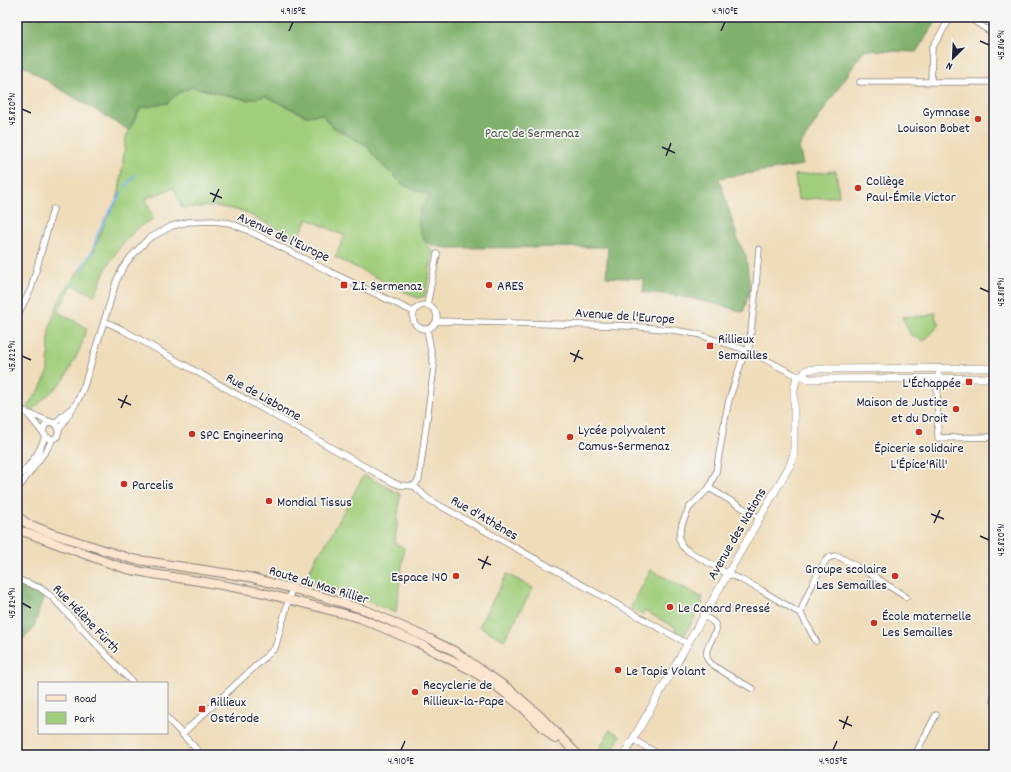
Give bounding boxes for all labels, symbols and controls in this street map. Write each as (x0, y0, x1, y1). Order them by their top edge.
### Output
text: 4.915°E (281, 5, 306, 19)
text: 4.910°E (712, 5, 738, 19)
text: 45.816°N (995, 30, 1009, 60)
north arrow (933, 38, 973, 78)
text: N (943, 57, 955, 74)
text: 45.820°N (6, 93, 20, 125)
place label: Gymnase Louison Bobet (897, 103, 970, 139)
marker: Gymnase Louison Bobet (973, 114, 983, 124)
park label: Parc de Sermenaz (485, 124, 580, 144)
place label: Collège Paul-Émile Victor (866, 172, 957, 208)
marker: Collège Paul-Émile Victor (853, 183, 863, 193)
street label: Avenue de l'Europe (234, 208, 333, 268)
place label: Z.I. Sermenaz (352, 277, 423, 297)
place label: ARES (497, 277, 524, 297)
text: 45.818°N (995, 278, 1009, 306)
marker: Z.I. Sermenaz (339, 280, 349, 290)
marker: ARES (484, 280, 494, 290)
street label: Avenue de l'Europe (574, 304, 675, 330)
place label: Rillieux Semailles (718, 330, 768, 366)
text: 45.822°N (6, 340, 20, 372)
marker: Rillieux Semailles (705, 341, 715, 351)
street label: Rue de Lisbonne (222, 369, 304, 427)
place label: L'Échappée (902, 374, 961, 394)
marker: L'Échappée (964, 377, 974, 387)
place label: Maison de Justice et du Droit (856, 393, 948, 429)
marker: Maison de Justice et du Droit (951, 404, 961, 414)
place label: Lycée polyvalent Camus-Sermenaz (578, 421, 670, 457)
place label: SPC Engineering (200, 426, 283, 446)
marker: Épicerie solidaire L'Épice'Rill' (914, 427, 924, 437)
marker: SPC Engineering (187, 429, 197, 439)
marker: Lycée polyvalent Camus-Sermenaz (565, 432, 575, 442)
place label: Épicerie solidaire L'Épice'Rill' (874, 439, 964, 475)
place label: Parcelis (132, 476, 174, 496)
marker: Parcelis (119, 479, 129, 489)
street label: Avenue des Nations (703, 484, 772, 584)
street label: Rue d'Athènes (446, 491, 522, 546)
place label: Mondial Tissus (277, 493, 352, 513)
marker: Mondial Tissus (264, 496, 274, 506)
text: 45.820°N (995, 524, 1009, 556)
place label: Groupe scolaire Les Semailles (805, 560, 887, 596)
street label: Route du Mas Rillier (266, 561, 371, 611)
place label: Espace 140 (391, 568, 448, 588)
marker: Espace 140 (451, 571, 461, 581)
marker: Groupe scolaire Les Semailles (890, 571, 900, 581)
street label: Rue Hélène Fürth (47, 580, 124, 659)
text: 45.824°N (6, 587, 20, 619)
place label: Le Canard Pressé (678, 599, 770, 619)
marker: Le Canard Pressé (665, 602, 675, 612)
place label: École maternelle Les Semailles (882, 607, 971, 643)
marker: École maternelle Les Semailles (869, 618, 879, 628)
place label: Le Tapis Volant (626, 662, 706, 682)
marker: Le Tapis Volant (613, 665, 623, 675)
place label: Recyclerie de Rillieux-la-Pape (423, 676, 504, 712)
legend (38, 682, 168, 734)
marker: Recyclerie de Rillieux-la-Pape (410, 687, 420, 697)
text: Road (74, 691, 96, 708)
place label: Rillieux Ostérode (210, 693, 259, 729)
marker: Rillieux Ostérode (197, 704, 207, 714)
text: Park (74, 711, 95, 728)
text: 4.910°E (388, 755, 414, 769)
text: 4.905°E (819, 755, 848, 769)

